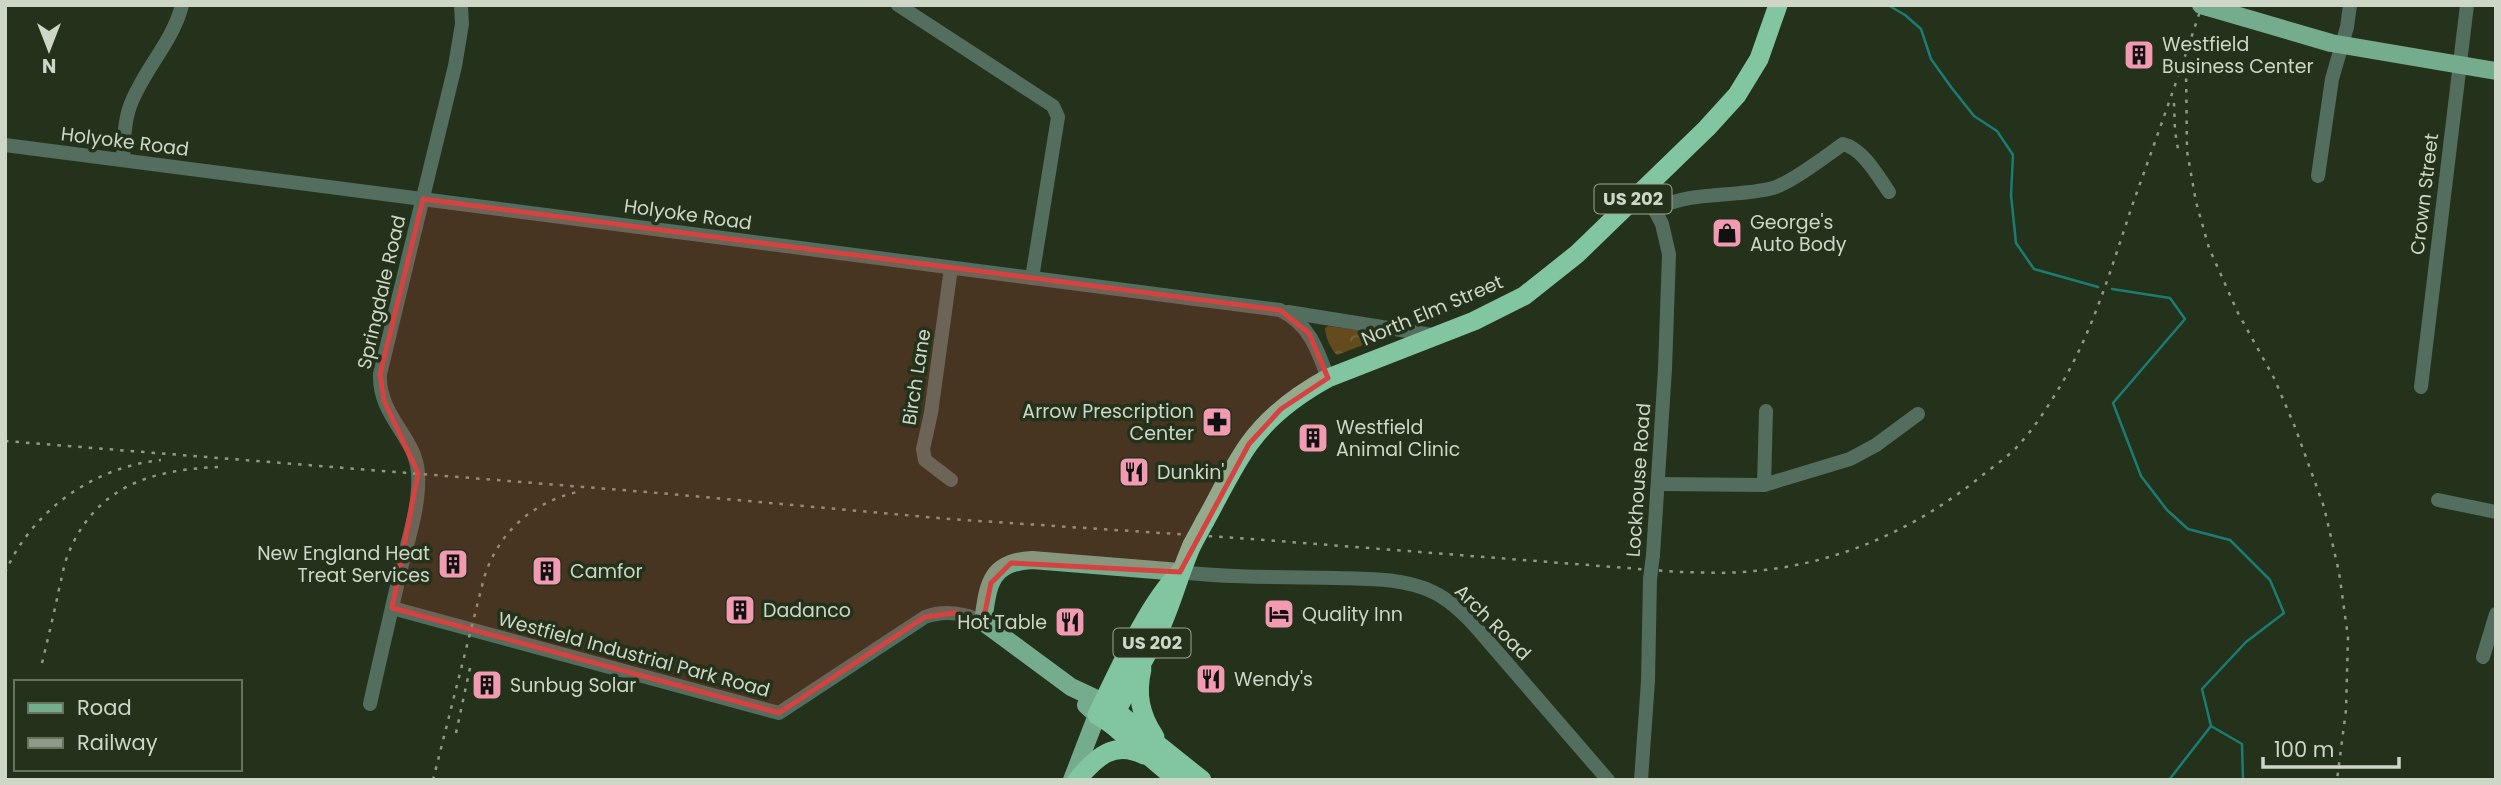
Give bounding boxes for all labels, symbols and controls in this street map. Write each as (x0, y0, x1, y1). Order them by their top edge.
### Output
north arrow (14, 14, 84, 84)
place label: Westfield Business Center (2162, 31, 2314, 80)
building icon: Westfield Business Center (2122, 38, 2156, 72)
text: N (42, 52, 56, 79)
street label: Holyoke Road (59, 120, 191, 163)
street label: Crown Street (2404, 132, 2445, 256)
road number: US 202 (1594, 184, 1672, 214)
street label: Holyoke Road (622, 192, 754, 237)
place label: George's Auto Body (1750, 209, 1847, 258)
street label: Springdale Road (351, 212, 412, 372)
shop icon: George's Auto Body (1710, 216, 1744, 250)
street label: North Elm Street (1357, 268, 1507, 352)
street label: Birch Lane (896, 327, 937, 427)
place label: Arrow Prescription Center (1022, 398, 1194, 447)
street label: Lockhouse Road (1620, 402, 1657, 558)
pharmacy icon: Arrow Prescription Center (1200, 405, 1234, 439)
place label: Westfield Animal Clinic (1336, 414, 1460, 463)
building icon: Westfield Animal Clinic (1296, 421, 1330, 455)
restaurant icon: Dunkin' (1117, 455, 1151, 489)
place label: Dunkin' (1157, 459, 1224, 486)
place label: New England Heat Treat Services (257, 540, 430, 589)
building icon: New England Heat Treat Services (436, 547, 470, 581)
building icon: Camfor (530, 554, 564, 588)
place label: Camfor (570, 558, 643, 585)
street label: Arch Road (1448, 578, 1537, 667)
building icon: Dadanco (723, 593, 757, 627)
place label: Dadanco (763, 597, 851, 624)
hotel icon: Quality Inn (1262, 597, 1296, 631)
place label: Quality Inn (1302, 601, 1403, 628)
street label: Westfield Industrial Park Road (495, 605, 773, 704)
restaurant icon: Hot Table (1053, 605, 1087, 639)
place label: Hot Table (957, 609, 1047, 636)
road number: US 202 (1114, 628, 1190, 658)
restaurant icon: Wendy's (1194, 662, 1228, 696)
place label: Wendy's (1234, 666, 1313, 693)
building icon: Sunbug Solar (470, 668, 504, 702)
place label: Sunbug Solar (510, 672, 636, 699)
legend (14, 680, 242, 771)
text: Road (77, 693, 132, 722)
scale bar (2263, 726, 2400, 770)
text: Railway (77, 728, 158, 757)
text: 100 m (2274, 735, 2334, 764)

